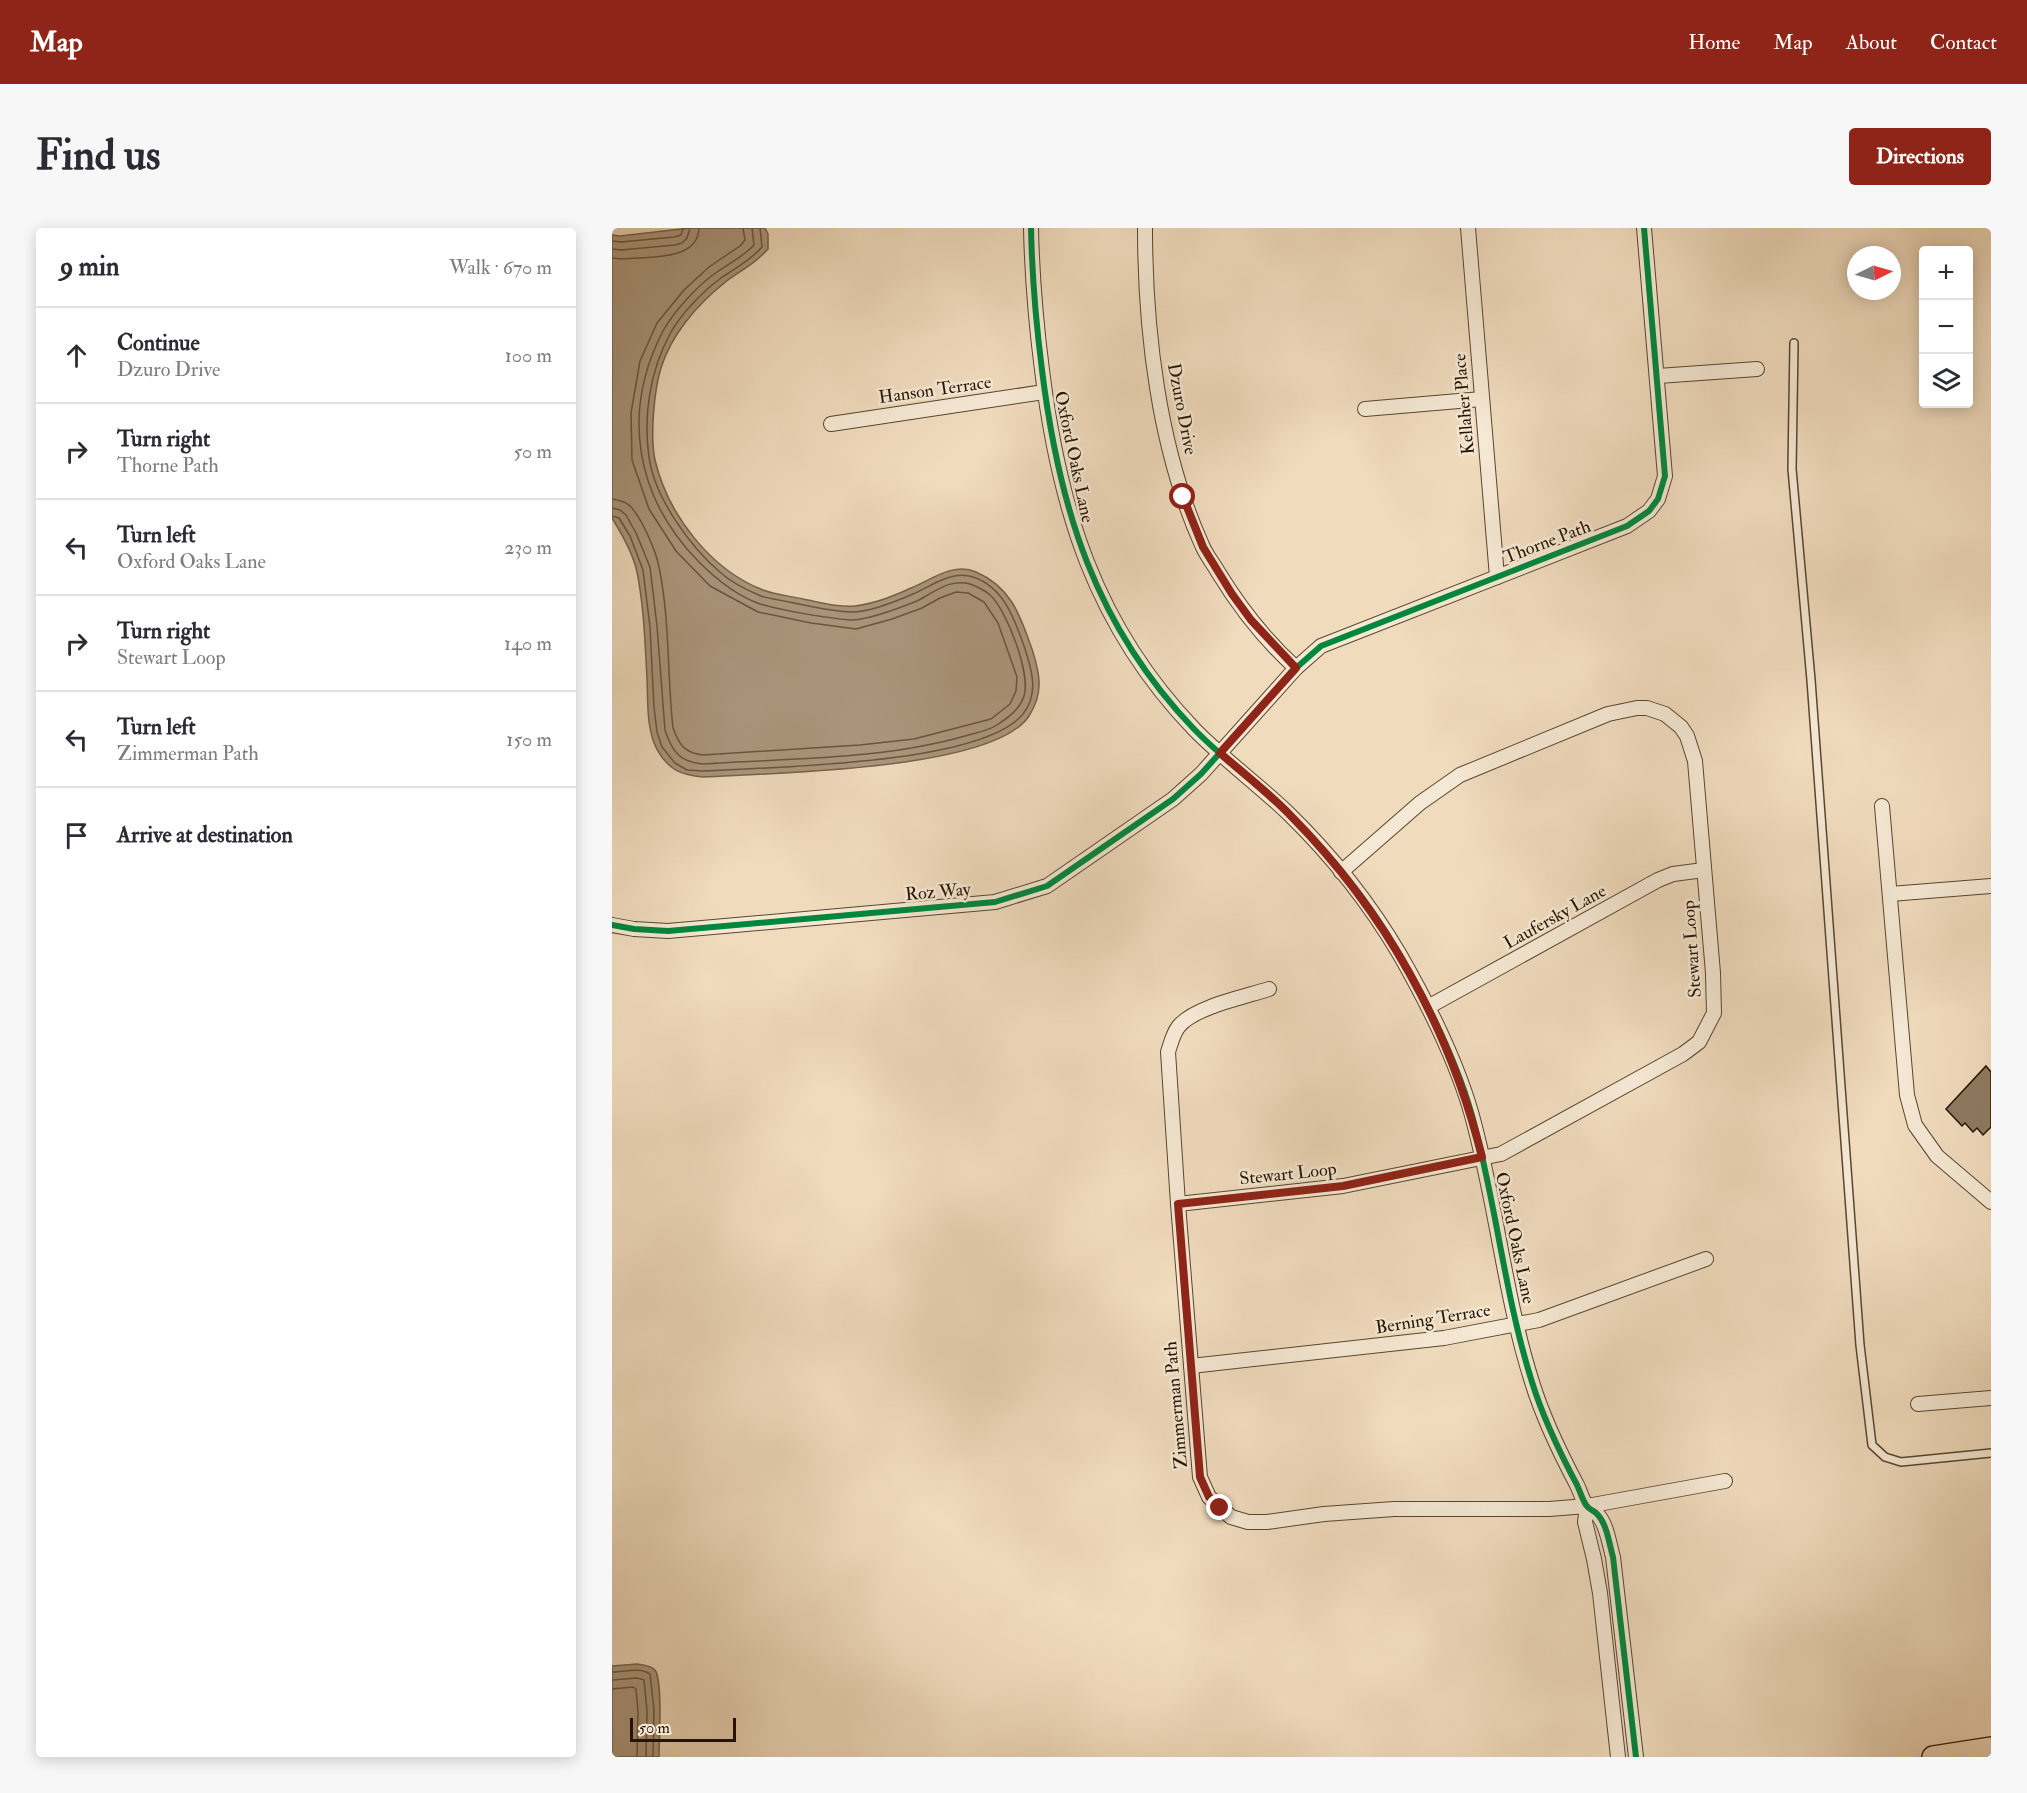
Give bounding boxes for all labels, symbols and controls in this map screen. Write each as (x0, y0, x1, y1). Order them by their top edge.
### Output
text: Map (30, 25, 83, 60)
text: Home (1688, 29, 1740, 56)
text: Map (1773, 29, 1813, 56)
text: About (1846, 29, 1897, 56)
text: Contact (1930, 29, 1997, 56)
button: Directions (1849, 128, 1991, 185)
text: Find us (36, 130, 160, 182)
north arrow (1847, 246, 1901, 300)
map controls (1919, 246, 1973, 408)
button: + (1919, 246, 1973, 300)
text: 9 min (60, 251, 119, 283)
text: Walk · 670 m (449, 255, 552, 280)
button: − (1919, 300, 1973, 354)
text: Continue (117, 329, 200, 357)
icon: ahead (60, 339, 93, 372)
text: 100 m (505, 343, 552, 368)
street label: Kellaher Place (1448, 352, 1480, 455)
button: layers (1919, 354, 1973, 408)
text: Dzuro Drive (117, 357, 220, 382)
street label: Dzuro Drive (1162, 361, 1202, 457)
street label: Hanson Terrace (877, 371, 993, 409)
street label: Oxford Oaks Lane (1049, 389, 1099, 525)
text: Turn right (117, 425, 210, 453)
icon: right (60, 435, 93, 468)
text: 50 m (513, 439, 552, 464)
text: Thorne Path (117, 453, 219, 478)
route start (1169, 483, 1195, 509)
street label: Thorne Path (1500, 515, 1594, 569)
text: Turn left (117, 521, 196, 549)
icon: left (60, 531, 93, 564)
text: 230 m (504, 535, 552, 560)
text: Oxford Oaks Lane (117, 549, 266, 574)
text: Turn right (117, 617, 210, 645)
icon: right (60, 627, 93, 660)
text: 140 m (504, 631, 552, 656)
text: Stewart Loop (117, 645, 226, 670)
text: Turn left (117, 713, 196, 741)
icon: left (60, 723, 93, 756)
text: 150 m (506, 727, 552, 752)
text: Zimmerman Path (117, 741, 259, 766)
icon: arrive (60, 819, 93, 852)
text: Arrive at destination (117, 821, 293, 849)
street label: Roz Way (904, 878, 973, 906)
street label: Laufersky Lane (1500, 879, 1611, 955)
street label: Stewart Loop (1677, 899, 1707, 999)
street label: Stewart Loop (1238, 1157, 1338, 1191)
street label: Oxford Oaks Lane (1490, 1170, 1540, 1306)
street label: Berning Terrace (1374, 1298, 1493, 1339)
street label: Zimmerman Path (1159, 1340, 1193, 1470)
route end (1206, 1494, 1232, 1520)
scale bar (630, 1715, 736, 1742)
text: 50 m (639, 1718, 670, 1738)

